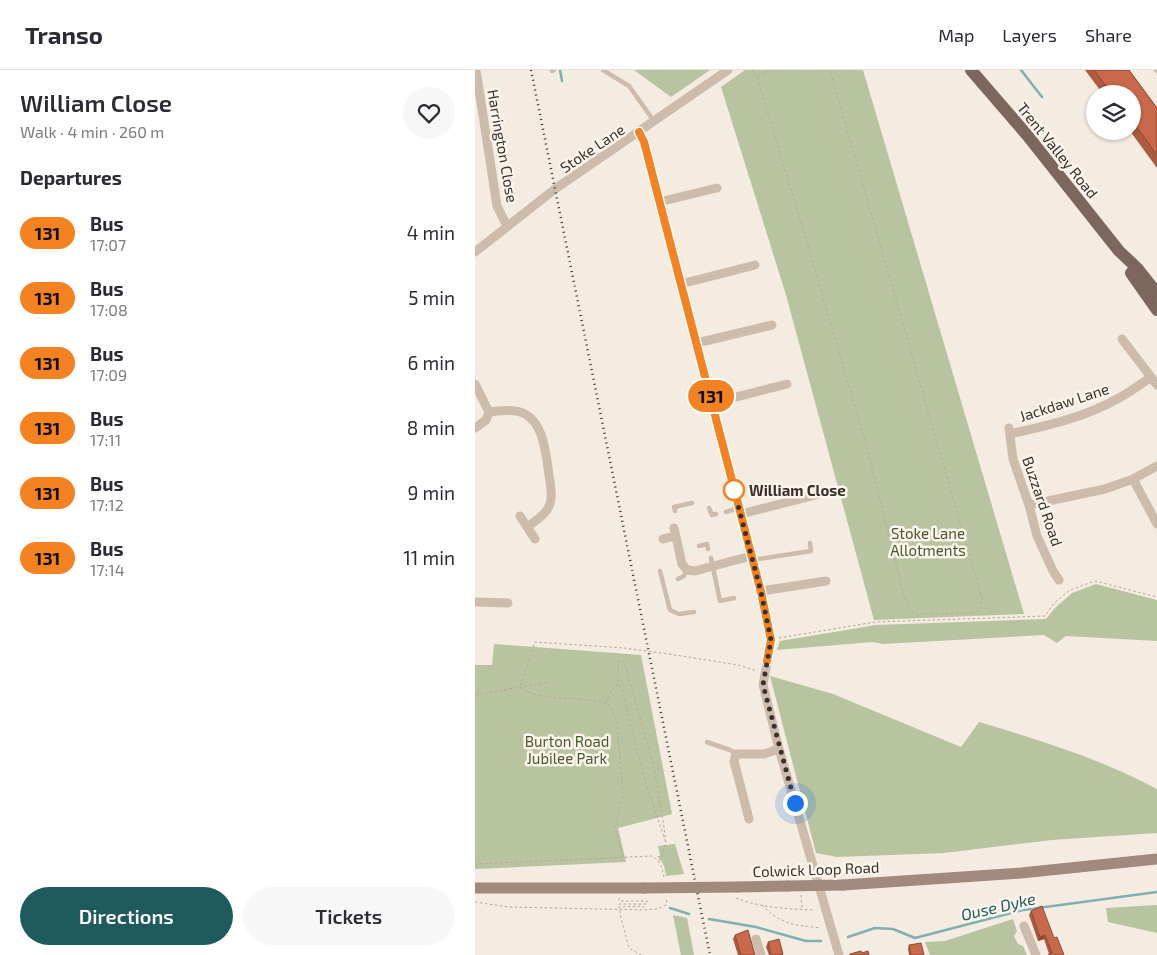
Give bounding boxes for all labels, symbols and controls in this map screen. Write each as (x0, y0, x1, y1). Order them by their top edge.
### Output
text: Transo (25, 20, 103, 49)
text: Map (938, 24, 974, 46)
text: Layers (1002, 24, 1057, 46)
text: Share (1085, 24, 1132, 46)
map controls (1086, 85, 1141, 140)
button: layers (1086, 85, 1141, 140)
button: heart (403, 87, 455, 139)
text: William Close (20, 88, 172, 117)
street label: Harrington Close (484, 88, 522, 204)
street label: Trent Valley Road (1014, 98, 1102, 202)
street label: Stoke Lane (556, 120, 628, 176)
text: Walk · 4 min · 260 m (20, 122, 164, 141)
text: Departures (20, 166, 122, 189)
text: Bus (90, 212, 124, 235)
text: 4 min (407, 221, 455, 244)
text: 131 (35, 222, 60, 244)
text: 17:07 (90, 235, 126, 254)
text: Bus (90, 277, 124, 300)
text: 5 min (408, 286, 455, 309)
text: 131 (35, 287, 60, 309)
text: 17:08 (90, 300, 128, 319)
text: Bus (90, 342, 124, 365)
text: 6 min (407, 351, 455, 374)
text: 131 (35, 352, 60, 374)
text: 17:09 (90, 365, 127, 384)
street label: Jackdaw Lane (1017, 379, 1111, 425)
line badge: 131 (682, 380, 740, 412)
text: 131 (698, 385, 724, 407)
text: Bus (90, 407, 124, 430)
text: 8 min (407, 416, 455, 439)
text: 131 (35, 417, 60, 439)
text: 17:11 (90, 430, 121, 449)
street label: Buzzard Road (1019, 454, 1067, 548)
text: Bus (90, 472, 124, 495)
marker: William Close (723, 479, 745, 501)
text: 9 min (407, 481, 455, 504)
place label: William Close (749, 481, 846, 499)
text: 131 (35, 482, 60, 504)
text: 17:12 (90, 495, 124, 514)
park label: Stoke Lane Allotments (890, 524, 966, 559)
text: Bus (90, 537, 124, 560)
text: 11 min (403, 546, 455, 569)
text: 131 (35, 547, 60, 569)
text: 17:14 (90, 560, 125, 579)
park label: Burton Road Jubilee Park (525, 732, 609, 767)
your location (783, 791, 808, 816)
street label: Colwick Loop Road (752, 858, 880, 880)
button: Directions (20, 887, 233, 945)
button: Tickets (243, 887, 455, 945)
water label: Ouse Dyke (959, 888, 1038, 925)

